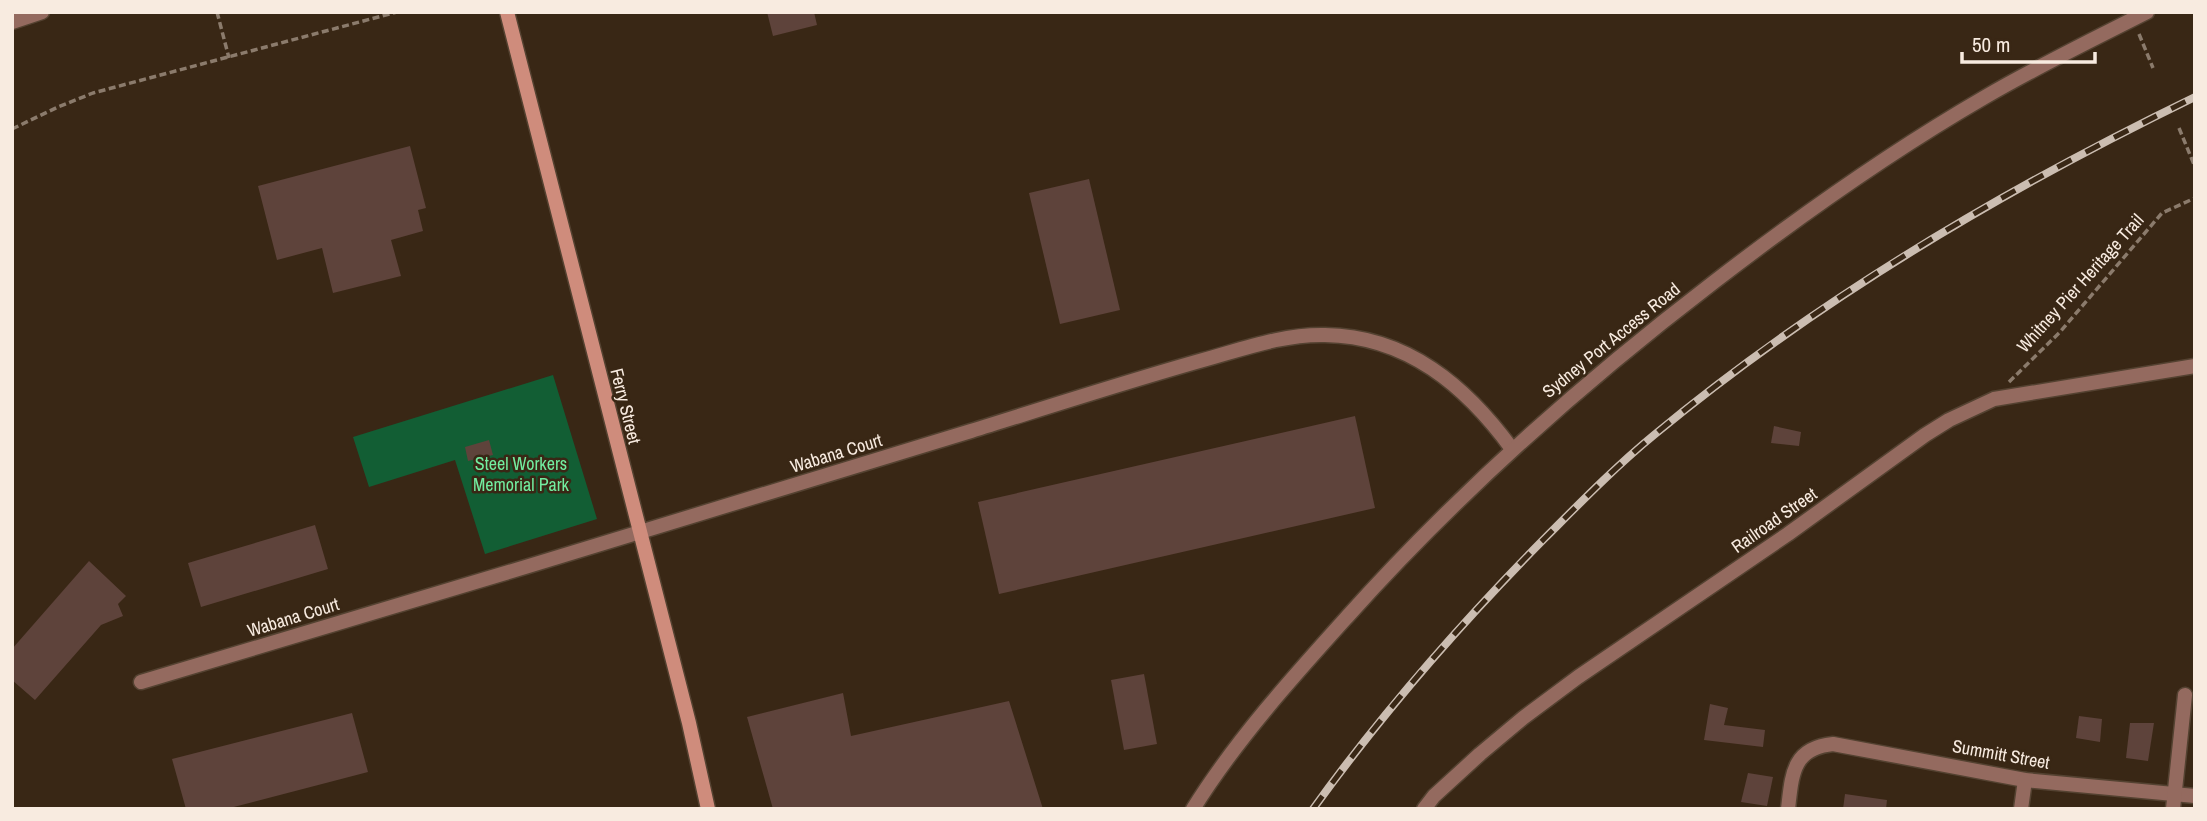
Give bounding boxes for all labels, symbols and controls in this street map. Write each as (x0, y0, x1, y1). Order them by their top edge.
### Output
scale bar (1962, 21, 2095, 65)
text: 50 m (1972, 30, 2010, 59)
street label: Whitney Pier Heritage Trail (2011, 208, 2149, 358)
street label: Sydney Port Access Road (1537, 277, 1685, 403)
street label: Ferry Street (605, 366, 647, 446)
street label: Wabana Court (787, 427, 885, 479)
park label: Steel Workers Memorial Park (473, 451, 570, 497)
street label: Railroad Street (1726, 481, 1822, 559)
street label: Wabana Court (244, 591, 342, 643)
street label: Summitt Street (1950, 733, 2052, 775)

